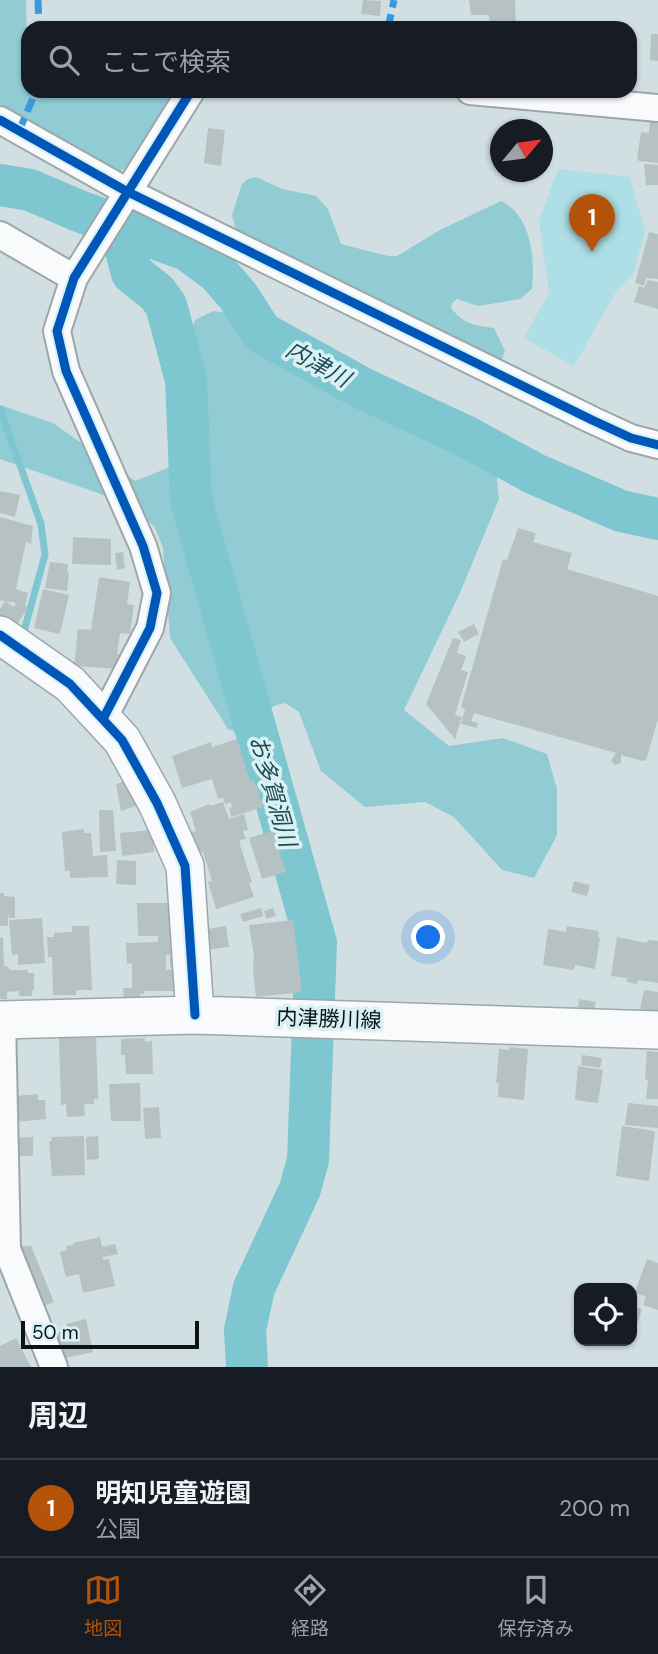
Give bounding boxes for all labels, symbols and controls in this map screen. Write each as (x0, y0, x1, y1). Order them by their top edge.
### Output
search box (21, 21, 637, 98)
icon: search (45, 41, 83, 79)
text: ここで検索 (101, 45, 231, 79)
north arrow (490, 119, 553, 182)
pin: 1 (569, 194, 615, 252)
water label: 内津川 (281, 334, 358, 395)
water label: お多賀洞川 (243, 732, 304, 853)
your location (411, 920, 445, 954)
street label: 内津勝川線 (276, 1003, 382, 1035)
map controls (574, 1283, 637, 1346)
button: locate (574, 1283, 637, 1346)
scale bar (21, 1318, 200, 1350)
text: 50 m (32, 1320, 79, 1345)
text: 周辺 (28, 1396, 88, 1435)
text: 明知児童遊園 (95, 1476, 251, 1510)
text: 1 (47, 1493, 55, 1523)
text: 200 m (559, 1493, 630, 1523)
text: 公園 (95, 1514, 141, 1544)
tab: 地図 (84, 1571, 122, 1641)
tab: 経路 (291, 1571, 329, 1641)
tab: 保存済み (498, 1571, 574, 1641)

